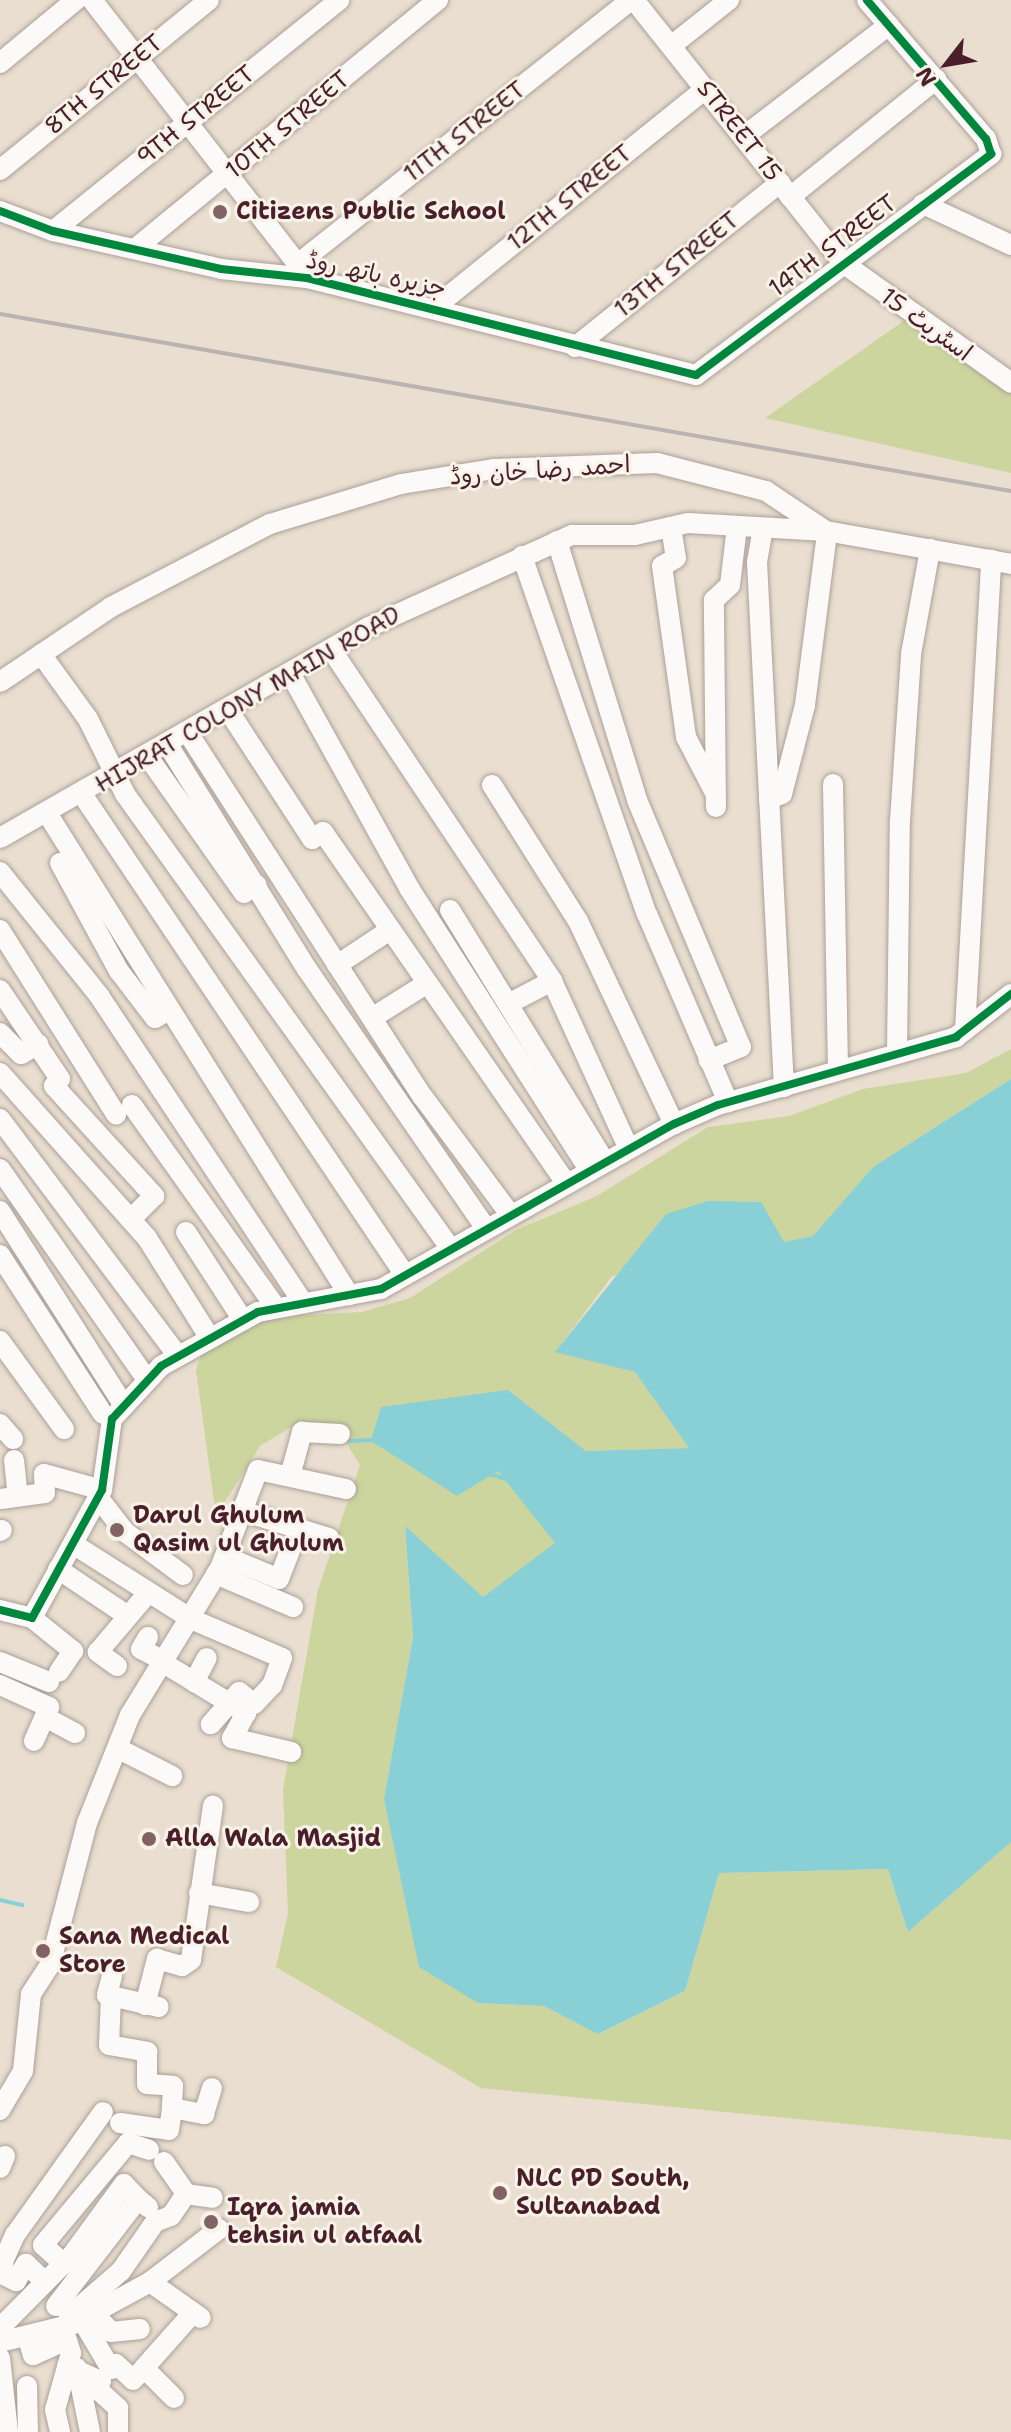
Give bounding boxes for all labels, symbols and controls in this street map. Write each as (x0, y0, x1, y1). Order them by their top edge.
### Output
north arrow (907, 24, 987, 104)
street label: 8TH STREET (39, 29, 169, 141)
street label: 9TH STREET (131, 60, 261, 172)
text: N (909, 62, 943, 92)
street label: 10TH STREET (220, 65, 356, 185)
street label: 11TH STREET (398, 75, 532, 189)
street label: STREET 15 (691, 75, 787, 187)
street label: 12TH STREET (502, 139, 638, 257)
street label: 14TH STREET (764, 189, 902, 303)
place label: Citizens Public School (236, 198, 505, 226)
marker: Citizens Public School (211, 203, 229, 221)
street label: 13TH STREET (609, 206, 745, 324)
street label: جزیرہ باتھ روڈ (303, 246, 449, 304)
street label: اسٹریٹ 15 (875, 282, 977, 368)
street label: احمد رضا خان روڈ (449, 450, 631, 492)
street label: HIJRAT COLONY MAIN ROAD (90, 601, 406, 799)
place label: Darul Ghulum Qasim ul Ghulum (133, 1502, 344, 1558)
marker: Darul Ghulum Qasim ul Ghulum (108, 1521, 126, 1539)
place label: Alla Wala Masjid (165, 1825, 381, 1853)
marker: Alla Wala Masjid (140, 1830, 158, 1848)
place label: Sana Medical Store (59, 1923, 229, 1979)
marker: Sana Medical Store (34, 1942, 52, 1960)
place label: NLC PD South, Sultanabad (516, 2165, 690, 2221)
marker: NLC PD South, Sultanabad (491, 2184, 509, 2202)
place label: Iqra jamia tehsin ul atfaal (227, 2194, 422, 2250)
marker: Iqra jamia tehsin ul atfaal (202, 2213, 220, 2231)

